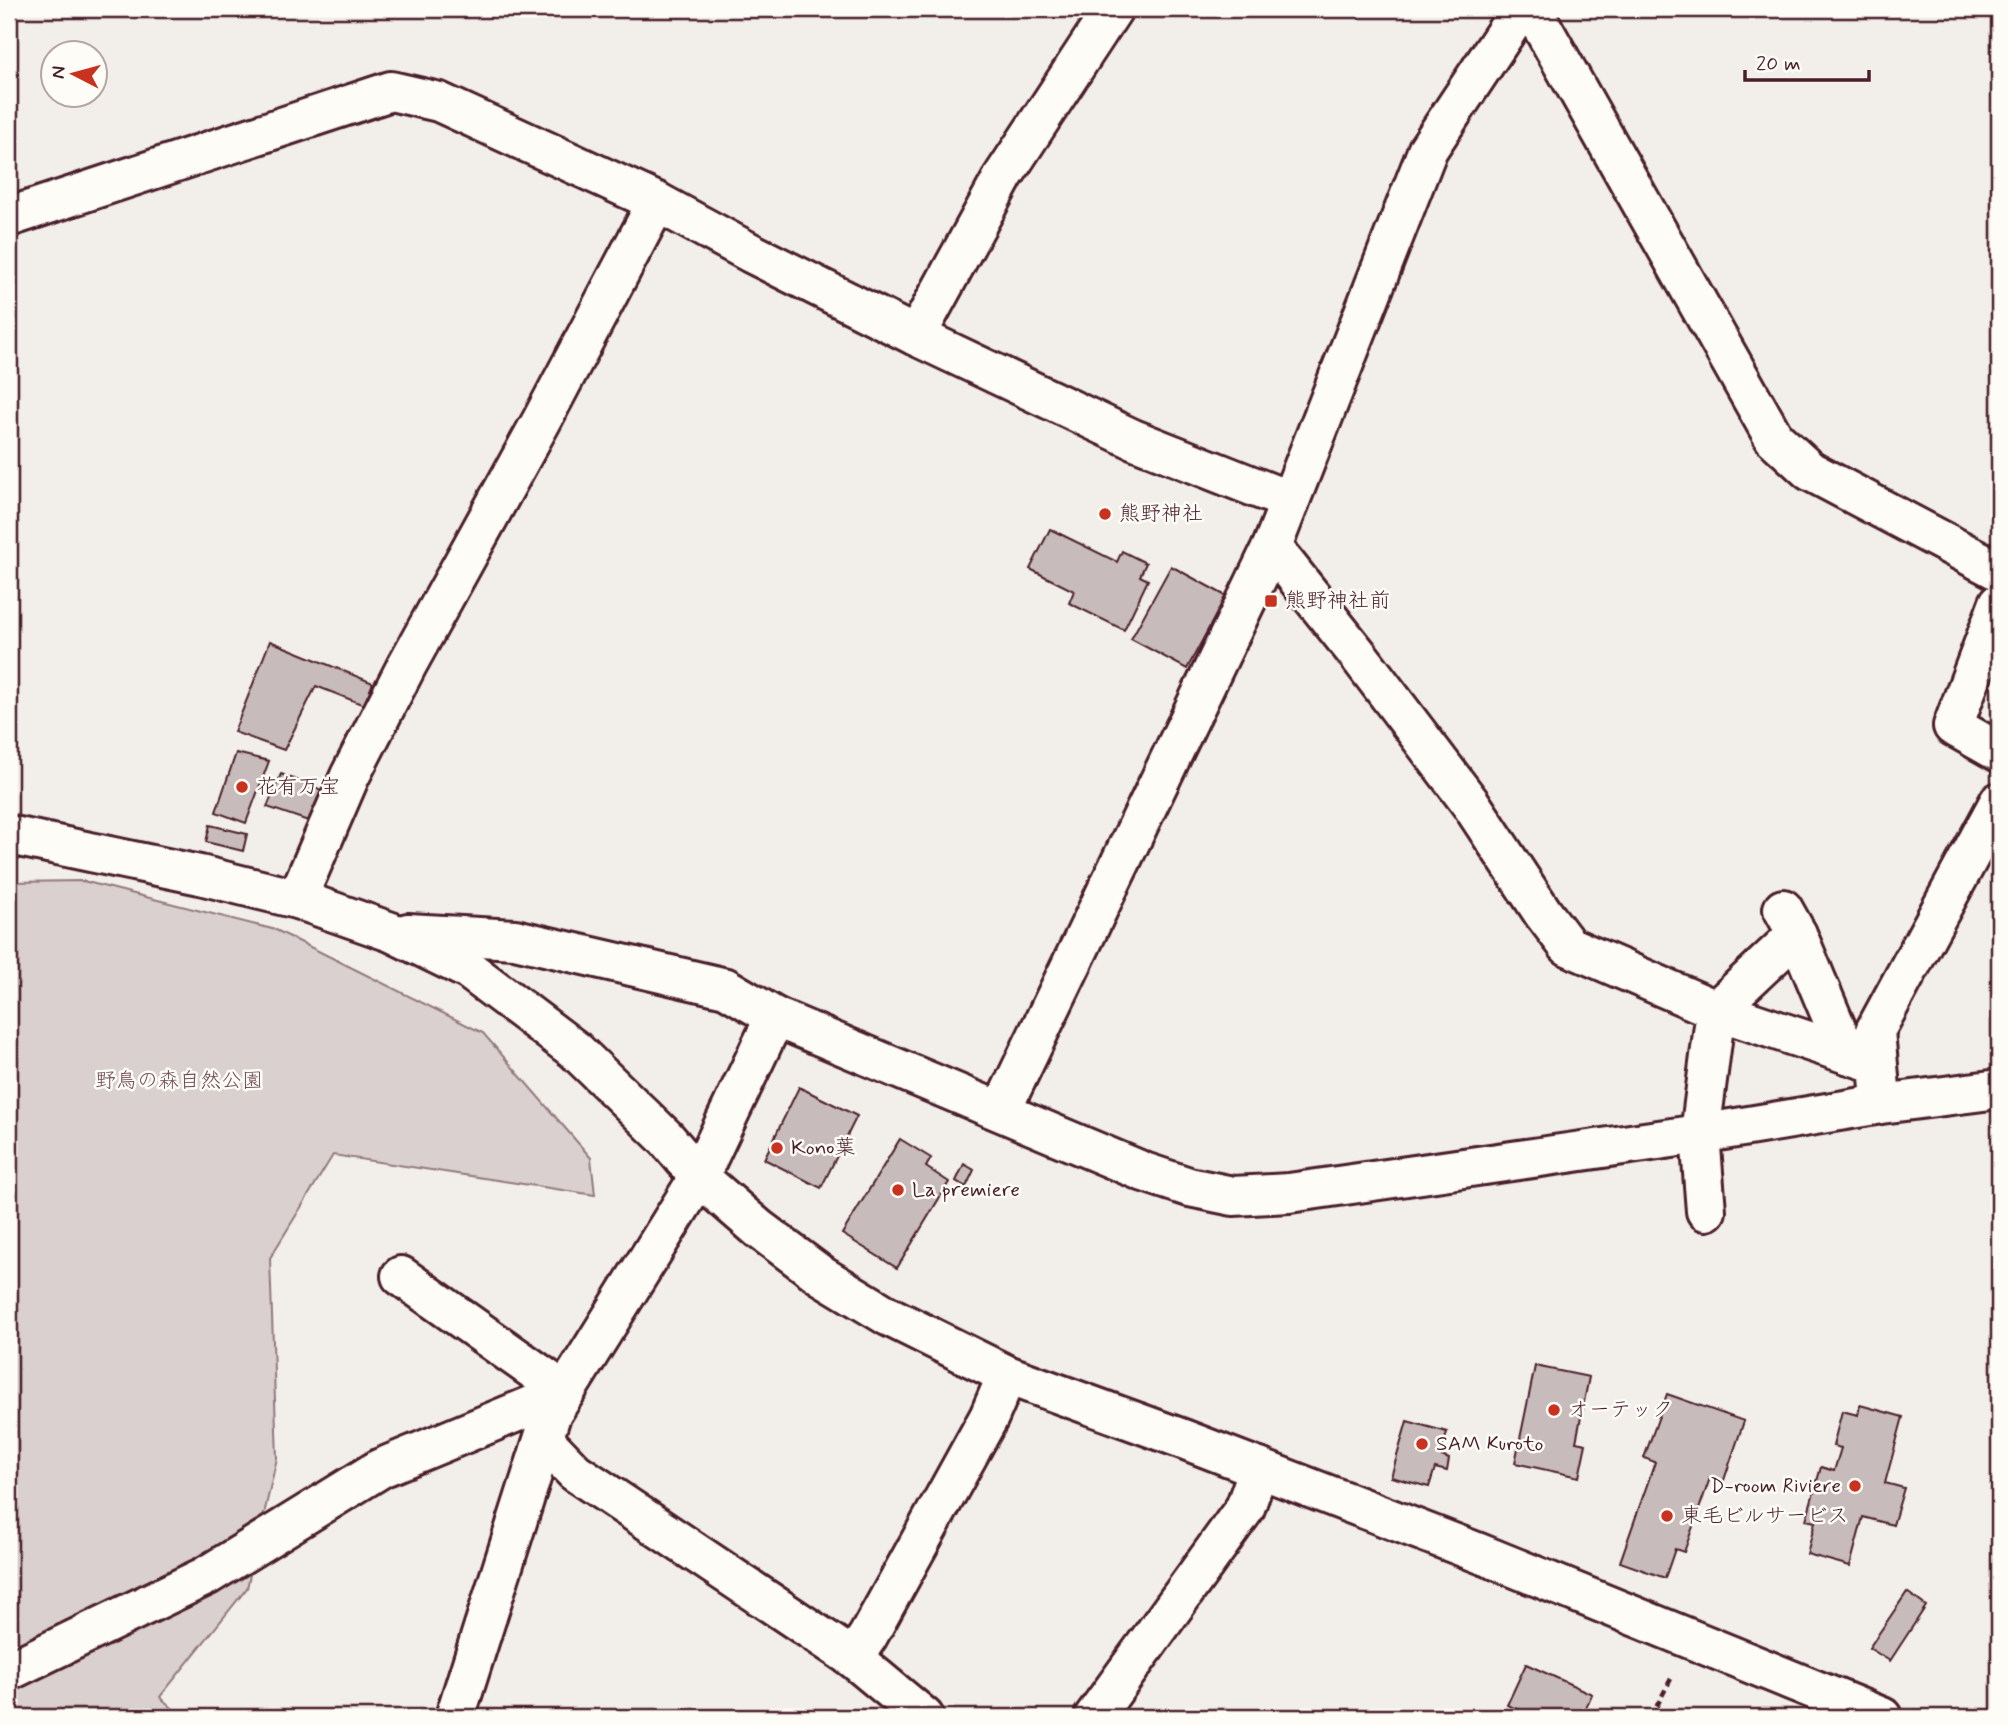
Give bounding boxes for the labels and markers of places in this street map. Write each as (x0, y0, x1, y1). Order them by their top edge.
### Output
place label: 熊野神社 (1119, 500, 1203, 528)
marker: 熊野神社 (1097, 506, 1113, 522)
place label: 熊野神社前 (1285, 587, 1390, 615)
marker: 熊野神社前 (1263, 593, 1279, 609)
place label: 花有万宝 (256, 773, 340, 801)
marker: 花有万宝 (234, 779, 250, 795)
place label: Kono葉 (791, 1134, 856, 1162)
marker: Kono葉 (769, 1140, 785, 1156)
place label: La premiere (912, 1176, 1020, 1204)
marker: La premiere (890, 1182, 906, 1198)
place label: オーテック (1568, 1396, 1673, 1424)
marker: オーテック (1546, 1402, 1562, 1418)
place label: SAM Kuroto (1436, 1430, 1544, 1458)
marker: SAM Kuroto (1414, 1436, 1430, 1452)
place label: D-room Riviere (1710, 1472, 1841, 1500)
marker: D-room Riviere (1847, 1478, 1863, 1494)
place label: 東毛ビルサービス (1681, 1502, 1849, 1530)
marker: 東毛ビルサービス (1659, 1508, 1675, 1524)

